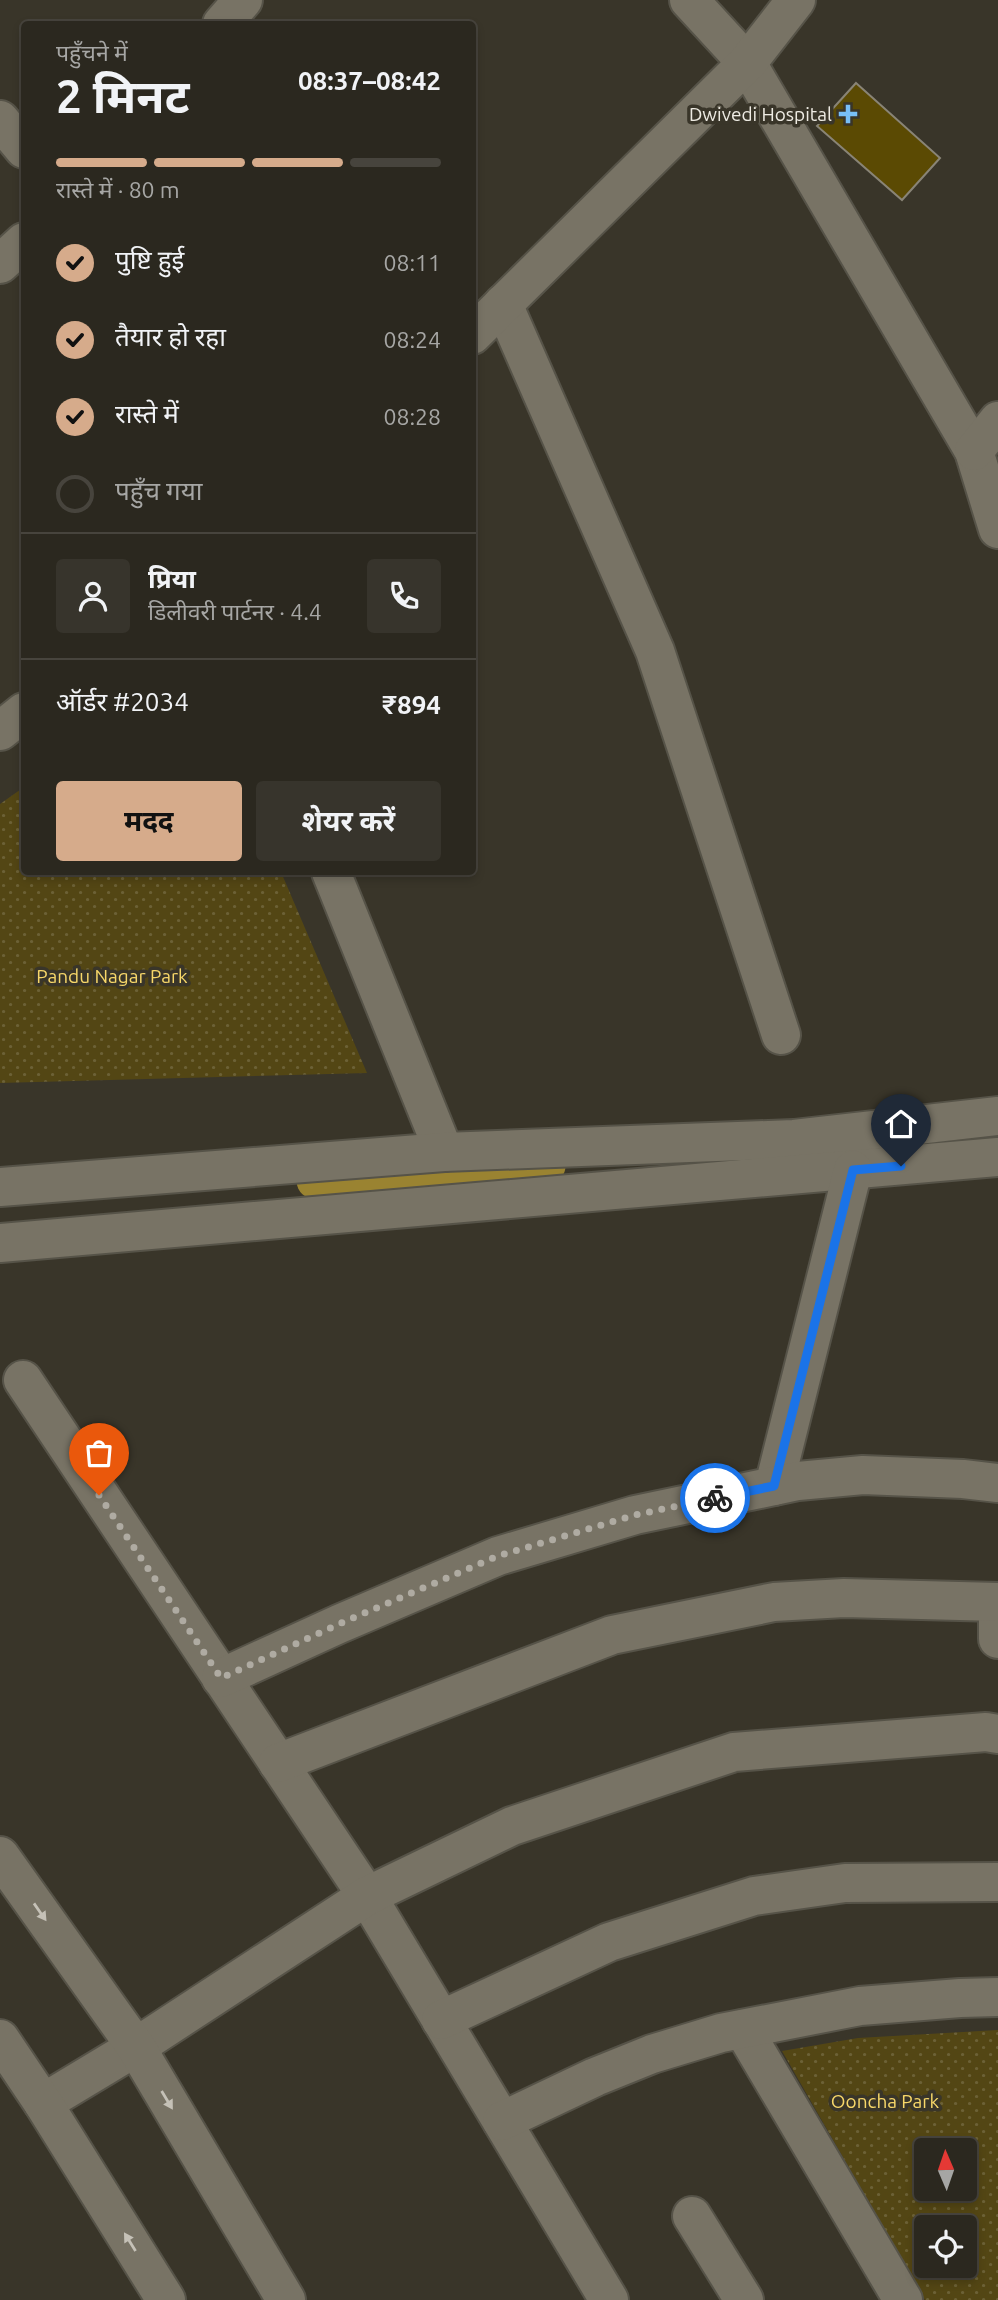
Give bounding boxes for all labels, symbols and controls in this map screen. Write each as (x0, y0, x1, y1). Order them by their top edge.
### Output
text: पहुँचने में (56, 40, 128, 65)
text: 08:37–08:42 (298, 66, 441, 95)
text: 2 मिनट (56, 70, 189, 122)
place label: Dwivedi Hospital (689, 103, 832, 125)
marker: Dwivedi Hospital (838, 104, 858, 124)
text: रास्ते में · 80 m (56, 177, 180, 202)
icon: check (56, 244, 94, 282)
text: पुष्टि हुई (115, 245, 184, 274)
text: 08:11 (383, 250, 441, 275)
icon: check (56, 321, 94, 359)
text: तैयार हो रहा (115, 322, 226, 351)
text: 08:24 (383, 327, 441, 352)
icon: check (56, 398, 94, 436)
text: रास्ते में (115, 399, 179, 428)
text: 08:28 (383, 404, 441, 429)
text: पहुँच गया (115, 476, 203, 505)
button: person (56, 559, 130, 633)
button: phone (367, 559, 441, 633)
text: प्रिया (148, 564, 196, 593)
text: डिलीवरी पार्टनर · 4.4 (148, 599, 322, 624)
text: ऑर्डर #2034 (56, 687, 189, 716)
text: ₹894 (382, 690, 441, 719)
button: मदद (56, 781, 242, 861)
button: शेयर करें (256, 781, 441, 861)
park label: Pandu Nagar Park (36, 965, 188, 987)
pin (871, 1094, 931, 1166)
icon: home (882, 1105, 920, 1143)
pin (69, 1423, 129, 1495)
icon: bag (80, 1434, 118, 1472)
courier (680, 1463, 750, 1533)
icon: bike (696, 1479, 734, 1517)
one-way arrow (32, 1903, 46, 1921)
one-way arrow (161, 2090, 174, 2109)
park label: Ooncha Park (831, 2090, 940, 2112)
north arrow (914, 2138, 976, 2202)
map controls (914, 2138, 977, 2278)
button: locate (914, 2215, 977, 2278)
one-way arrow (124, 2232, 137, 2252)

